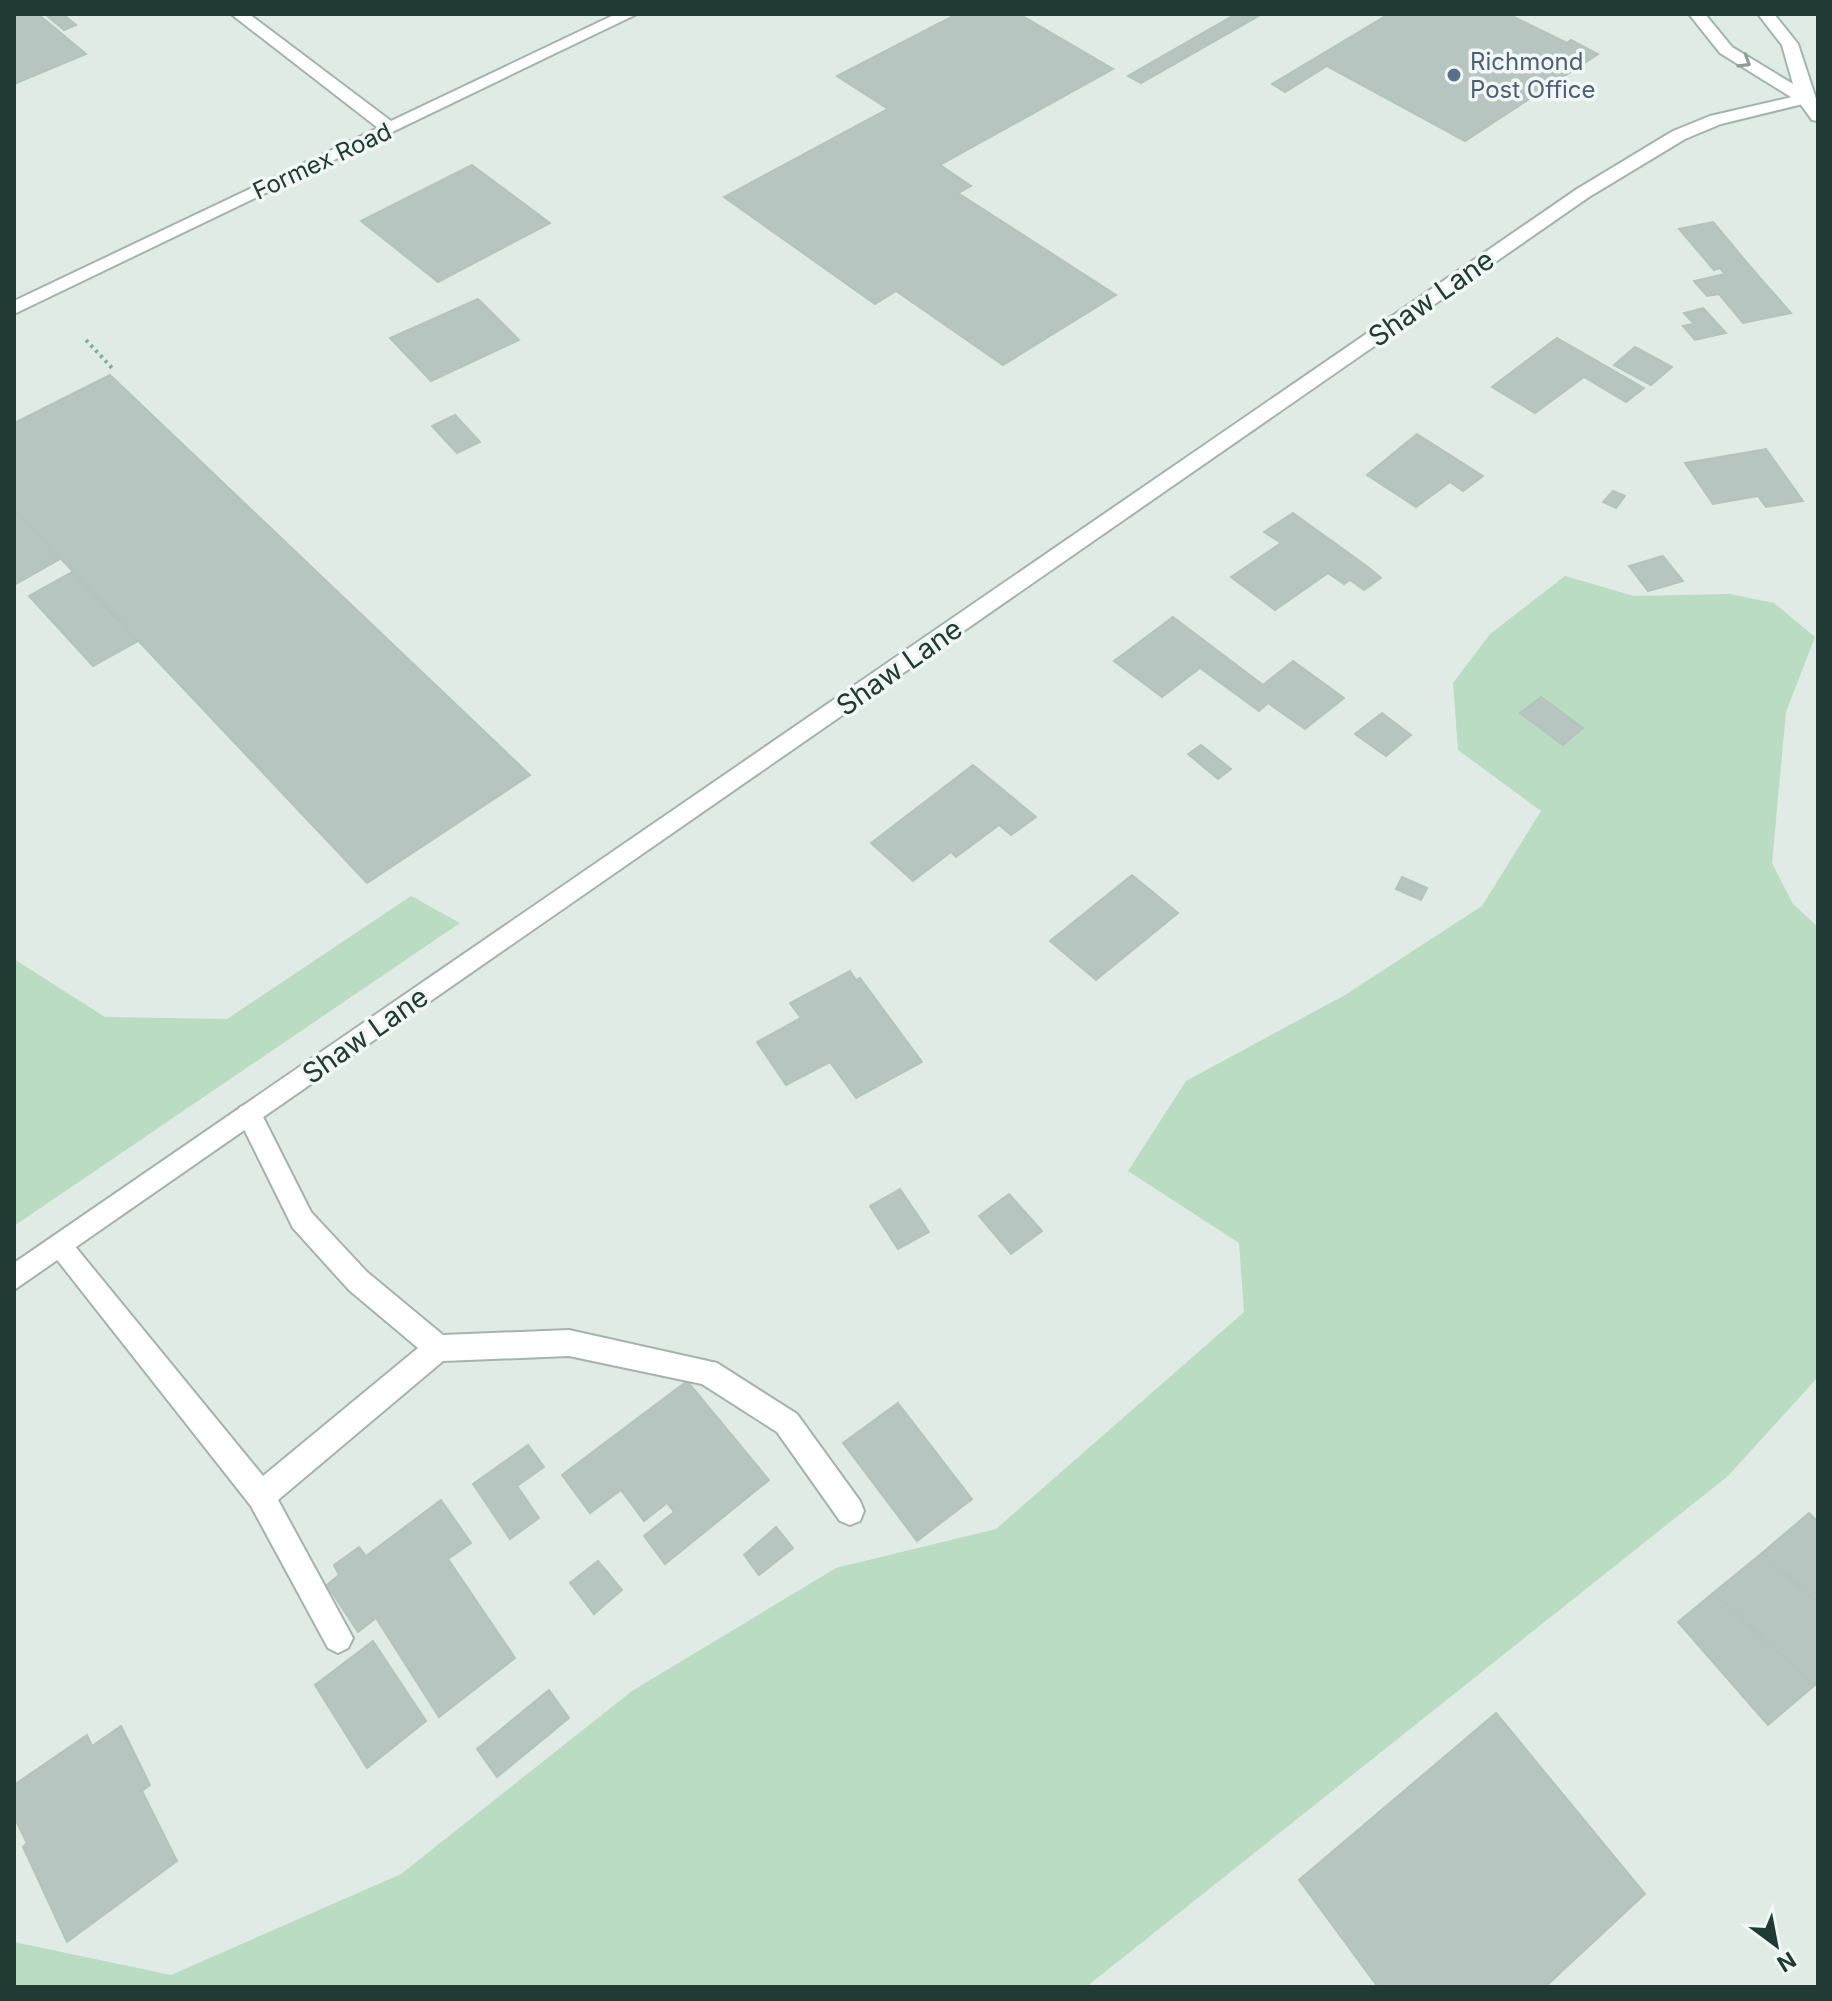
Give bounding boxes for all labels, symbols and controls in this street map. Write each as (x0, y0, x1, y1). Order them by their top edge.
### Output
place label: Richmond Post Office (1470, 47, 1596, 104)
one-way arrow (1737, 53, 1751, 68)
marker: Richmond Post Office (1445, 66, 1463, 84)
street label: Formex Road (248, 116, 396, 206)
street label: Shaw Lane (1362, 242, 1500, 354)
street label: Shaw Lane (830, 611, 968, 723)
street label: Shaw Lane (296, 979, 434, 1091)
north arrow (1736, 1905, 1816, 1985)
text: N (1773, 1946, 1801, 1977)

